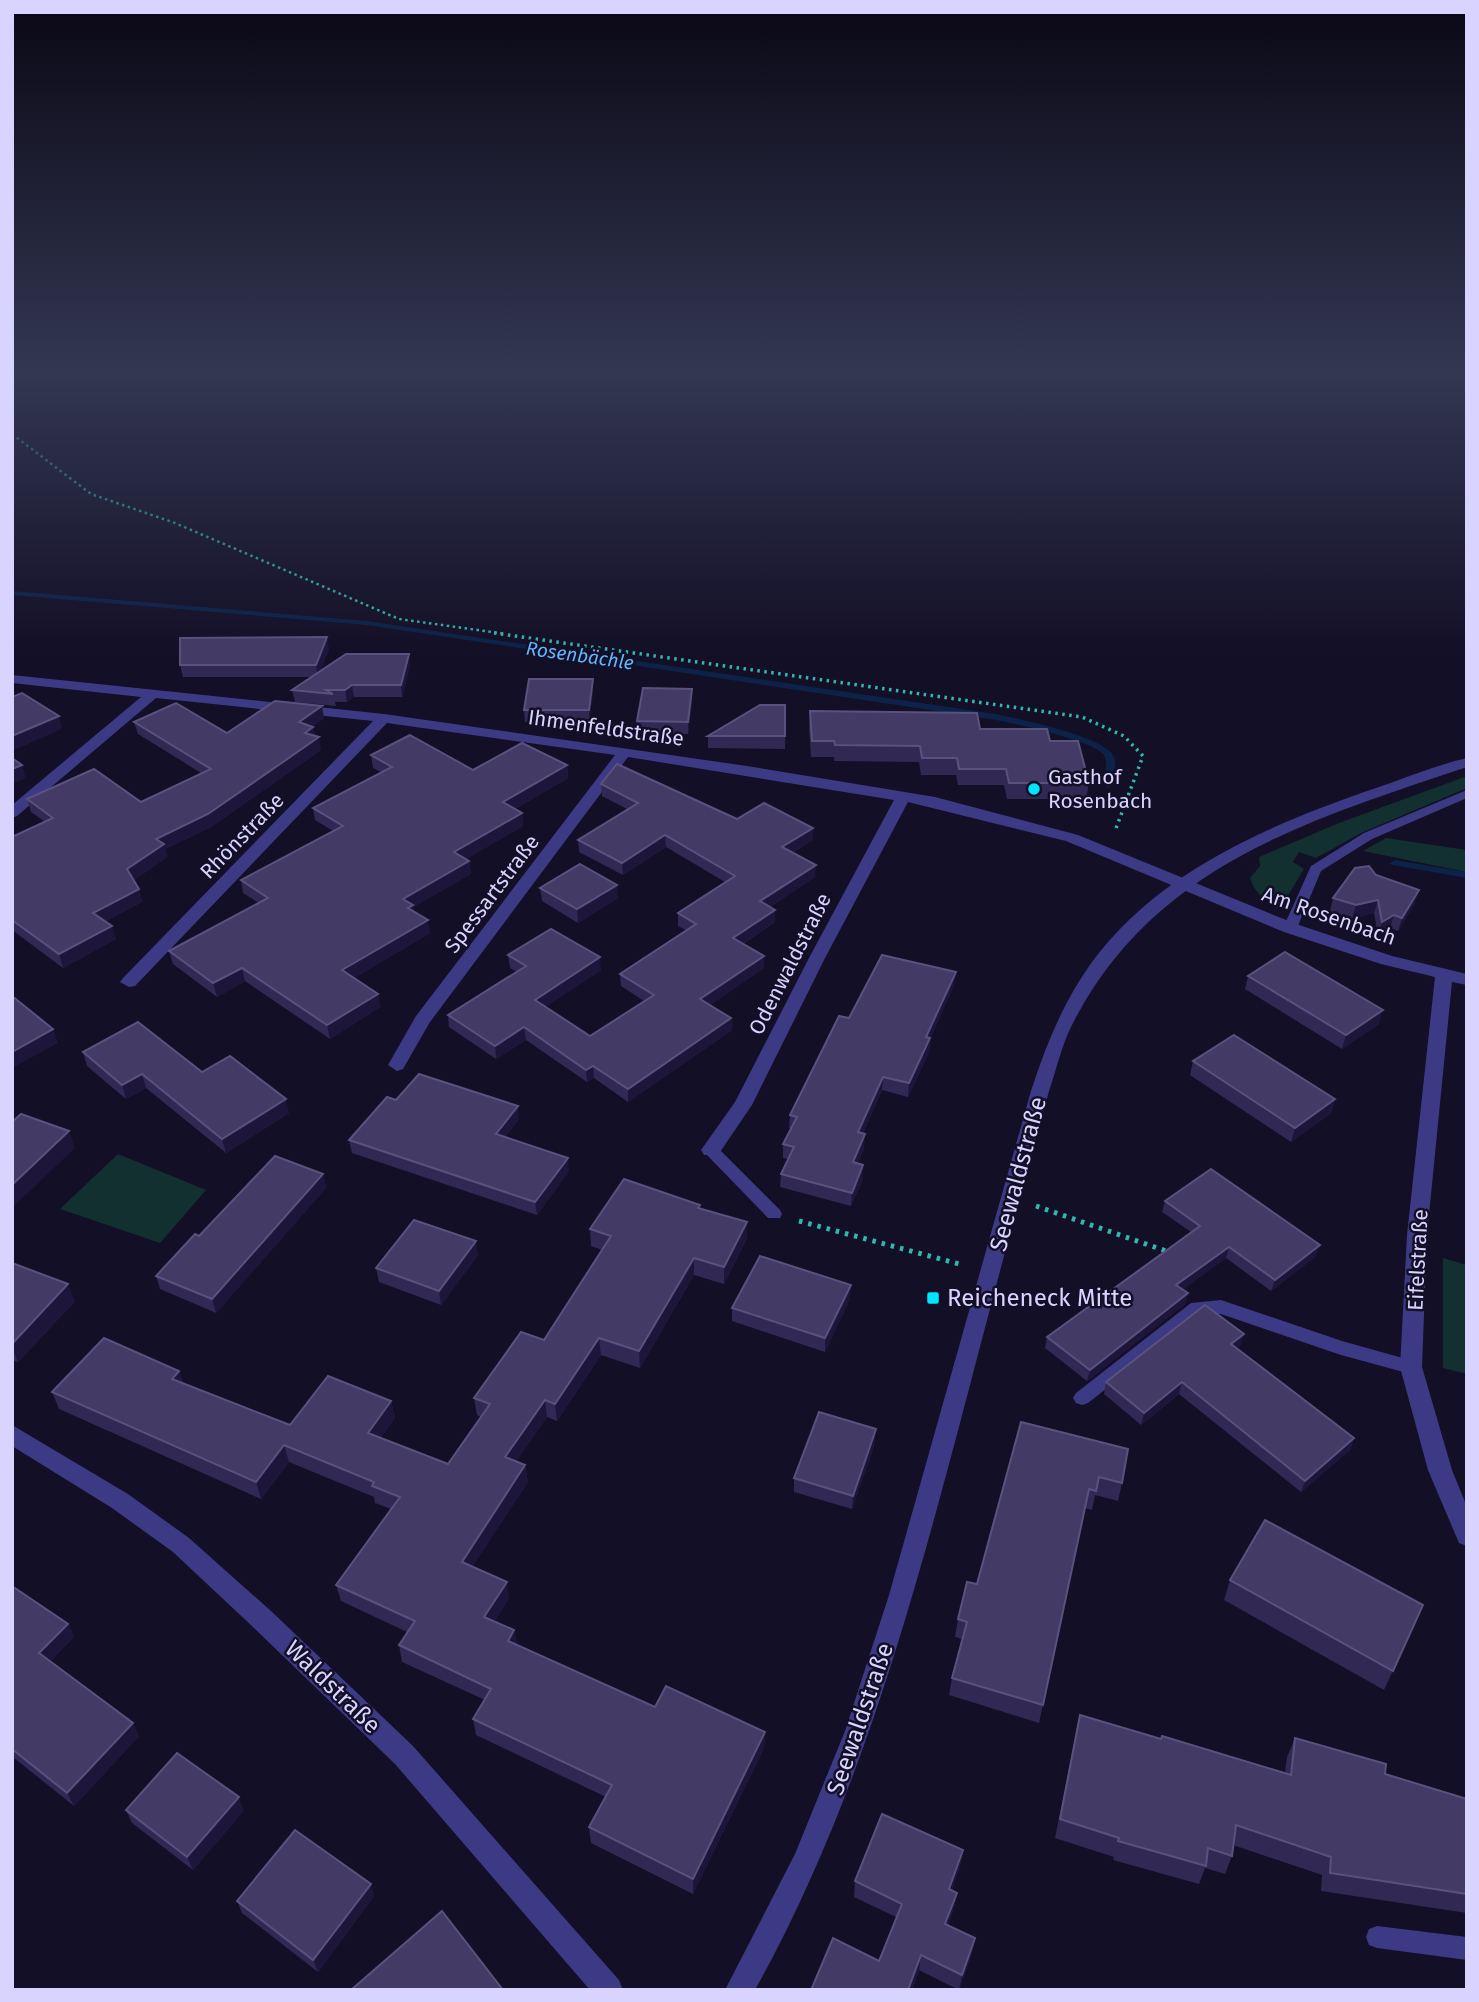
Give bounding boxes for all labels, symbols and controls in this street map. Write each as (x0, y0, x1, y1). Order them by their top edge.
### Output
water label: Rosenbächle (525, 637, 636, 674)
street label: Ihmenfeldstraße (526, 704, 686, 752)
place label: Gasthof Rosenbach (1048, 764, 1152, 814)
marker: Gasthof Rosenbach (1026, 781, 1042, 797)
street label: Rhönstraße (195, 788, 289, 884)
street label: Spessartstraße (439, 830, 545, 958)
street label: Am Rosenbach (1259, 881, 1399, 951)
street label: Odenwaldstraße (743, 889, 837, 1039)
street label: Seewaldstraße (984, 1094, 1052, 1254)
street label: Eifelstraße (1402, 1209, 1434, 1311)
place label: Reicheneck Mitte (947, 1284, 1132, 1312)
marker: Reicheneck Mitte (925, 1290, 941, 1306)
street label: Waldstraße (279, 1635, 387, 1739)
street label: Seewaldstraße (821, 1639, 899, 1799)

